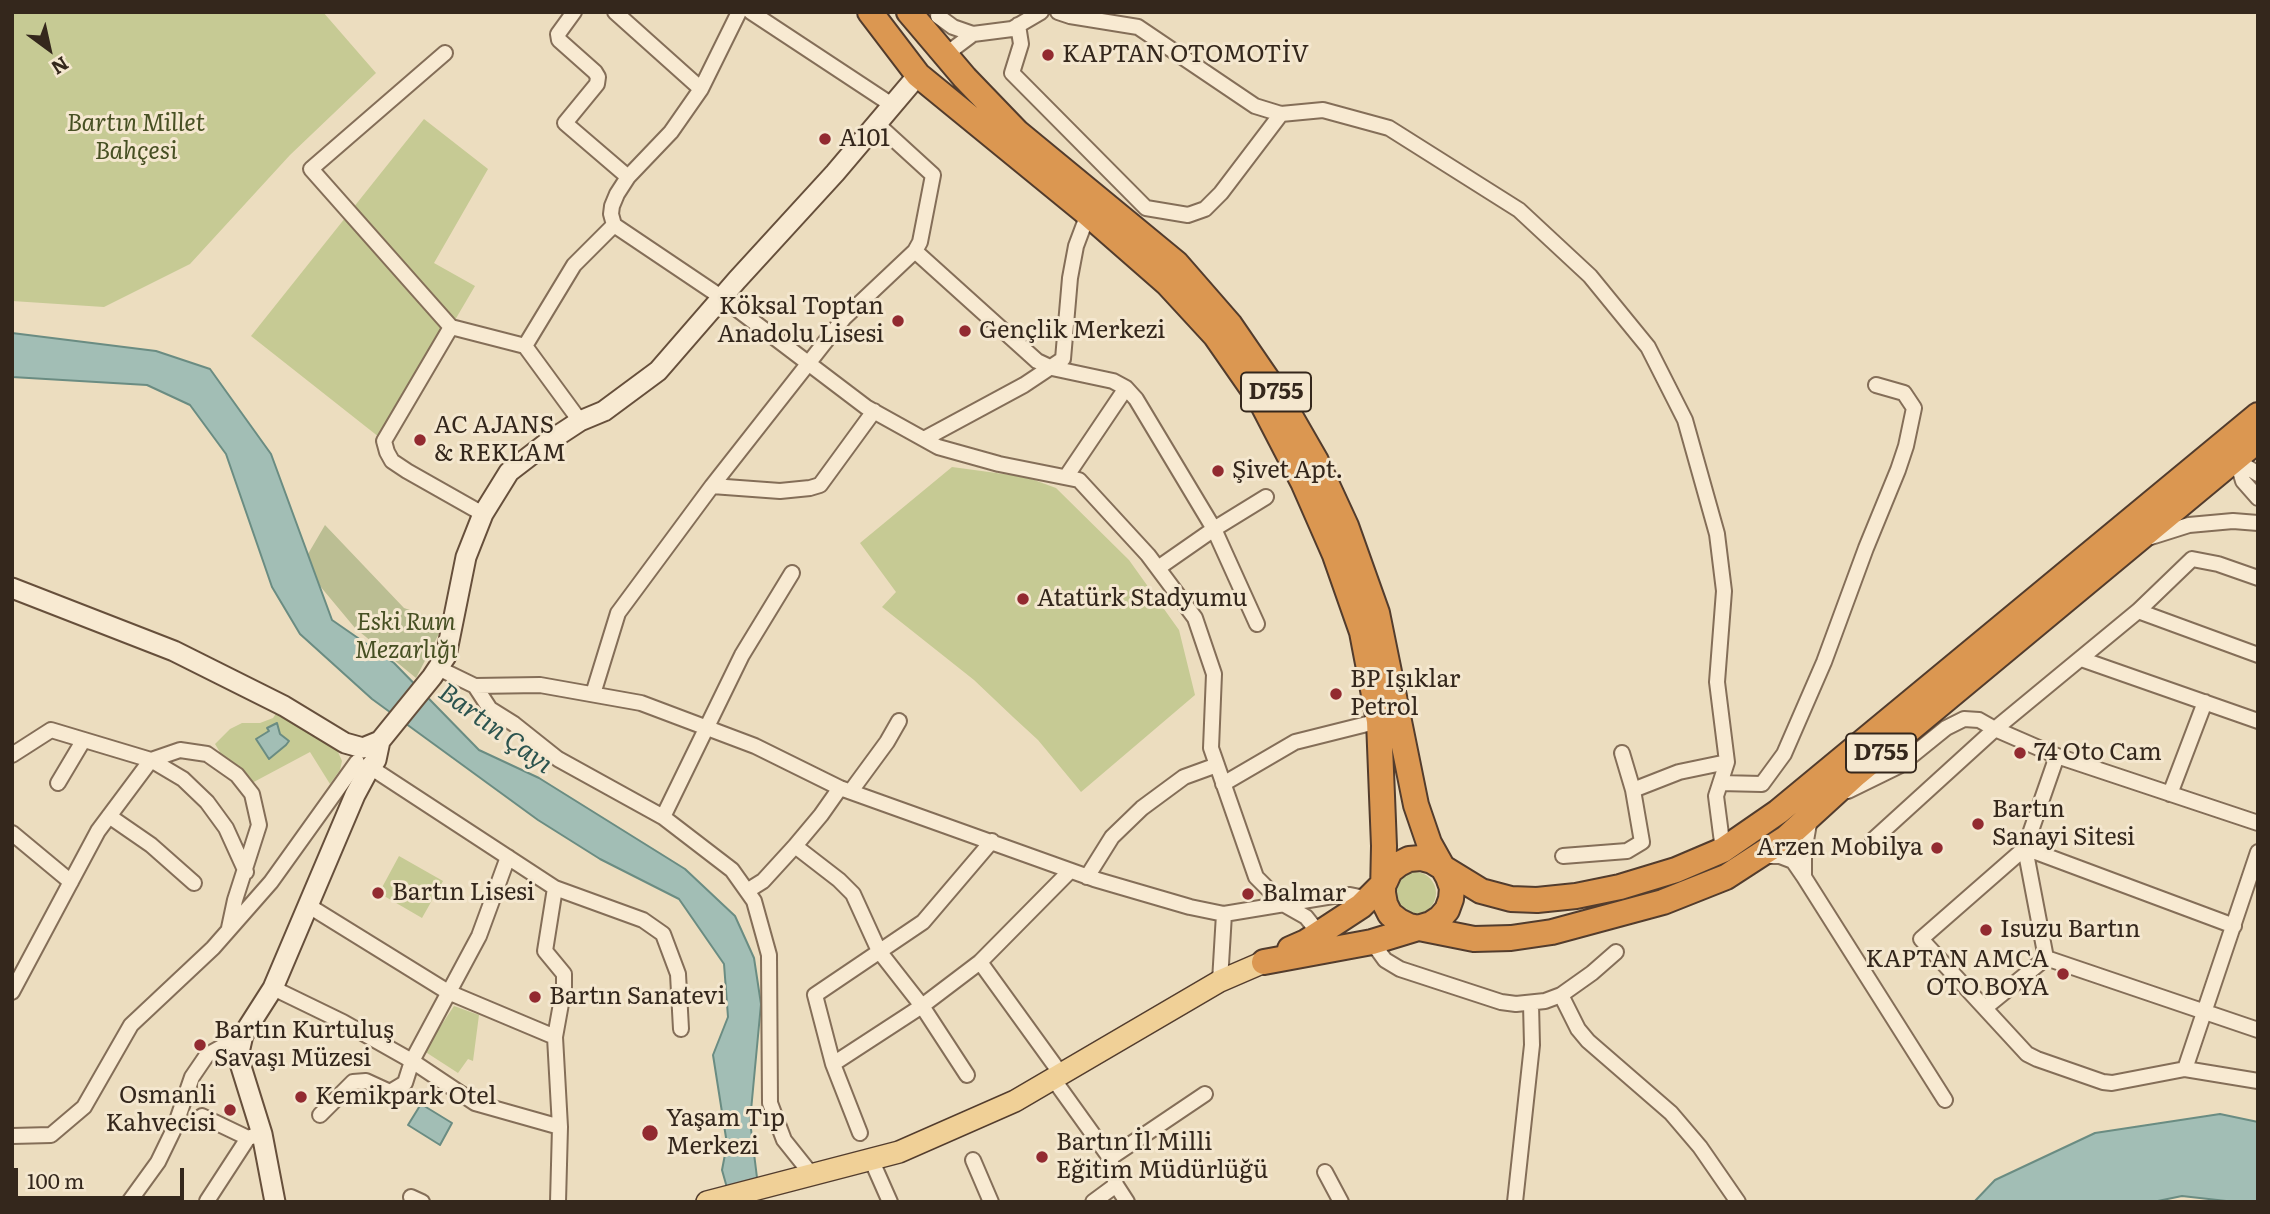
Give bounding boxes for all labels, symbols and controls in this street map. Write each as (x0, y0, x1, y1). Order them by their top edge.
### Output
north arrow (14, 14, 84, 84)
place label: KAPTAN OTOMOTİV (1062, 41, 1309, 69)
marker: KAPTAN OTOMOTİV (1040, 47, 1056, 63)
text: N (46, 51, 75, 83)
park label: Bartın Millet Bahçesi (67, 110, 205, 166)
place label: A101 (839, 125, 890, 153)
marker: A101 (817, 131, 833, 147)
place label: Köksal Toptan Anadolu Lisesi (717, 293, 884, 349)
marker: Köksal Toptan Anadolu Lisesi (890, 313, 906, 329)
place label: Gençlik Merkezi (979, 317, 1165, 345)
marker: Gençlik Merkezi (957, 323, 973, 339)
road number: D755 (1241, 372, 1311, 412)
place label: AC AJANS & REKLAM (434, 412, 566, 468)
marker: AC AJANS & REKLAM (412, 432, 428, 448)
place label: Şivet Apt. (1232, 457, 1343, 485)
marker: Şivet Apt. (1210, 463, 1226, 479)
place label: Atatürk Stadyumu (1037, 585, 1247, 613)
marker: Atatürk Stadyumu (1015, 591, 1031, 607)
park label: Eski Rum Mezarlığı (355, 609, 457, 665)
place label: BP Işıklar Petrol (1350, 666, 1460, 722)
water label: Bartın Çayı (432, 677, 558, 781)
marker: BP Işıklar Petrol (1328, 686, 1344, 702)
road number: D755 (1846, 734, 1916, 772)
place label: 74 Oto Cam (2034, 739, 2162, 767)
marker: 74 Oto Cam (2012, 745, 2028, 761)
place label: Bartın Sanayi Sitesi (1992, 796, 2135, 852)
marker: Bartın Sanayi Sitesi (1970, 816, 1986, 832)
place label: Arzen Mobilya (1757, 834, 1923, 862)
marker: Arzen Mobilya (1929, 840, 1945, 856)
place label: Bartın Lisesi (392, 879, 535, 907)
place label: Balmar (1262, 880, 1346, 908)
marker: Bartın Lisesi (370, 885, 386, 901)
marker: Balmar (1240, 886, 1256, 902)
place label: Isuzu Bartın (2000, 916, 2140, 944)
marker: Isuzu Bartın (1978, 922, 1994, 938)
place label: KAPTAN AMCA OTO BOYA (1866, 946, 2049, 1002)
marker: KAPTAN AMCA OTO BOYA (2055, 966, 2071, 982)
place label: Bartın Sanatevi (549, 983, 726, 1011)
marker: Bartın Sanatevi (527, 989, 543, 1005)
place label: Bartın Kurtuluş Savaşı Müzesi (214, 1017, 394, 1073)
marker: Bartın Kurtuluş Savaşı Müzesi (192, 1037, 208, 1053)
place label: Osmanli Kahvecisi (106, 1082, 216, 1138)
place label: Kemikpark Otel (315, 1083, 496, 1111)
marker: Kemikpark Otel (293, 1089, 309, 1105)
marker: Osmanli Kahvecisi (222, 1102, 238, 1118)
place label: Yaşam Tıp Merkezi (666, 1105, 785, 1161)
marker: Yaşam Tıp Merkezi (640, 1123, 660, 1143)
place label: Bartın İl Milli Eğitim Müdürlüğü (1056, 1129, 1268, 1185)
marker: Bartın İl Milli Eğitim Müdürlüğü (1034, 1149, 1050, 1165)
scale bar (18, 1154, 187, 1198)
text: 100 m (27, 1164, 84, 1195)

